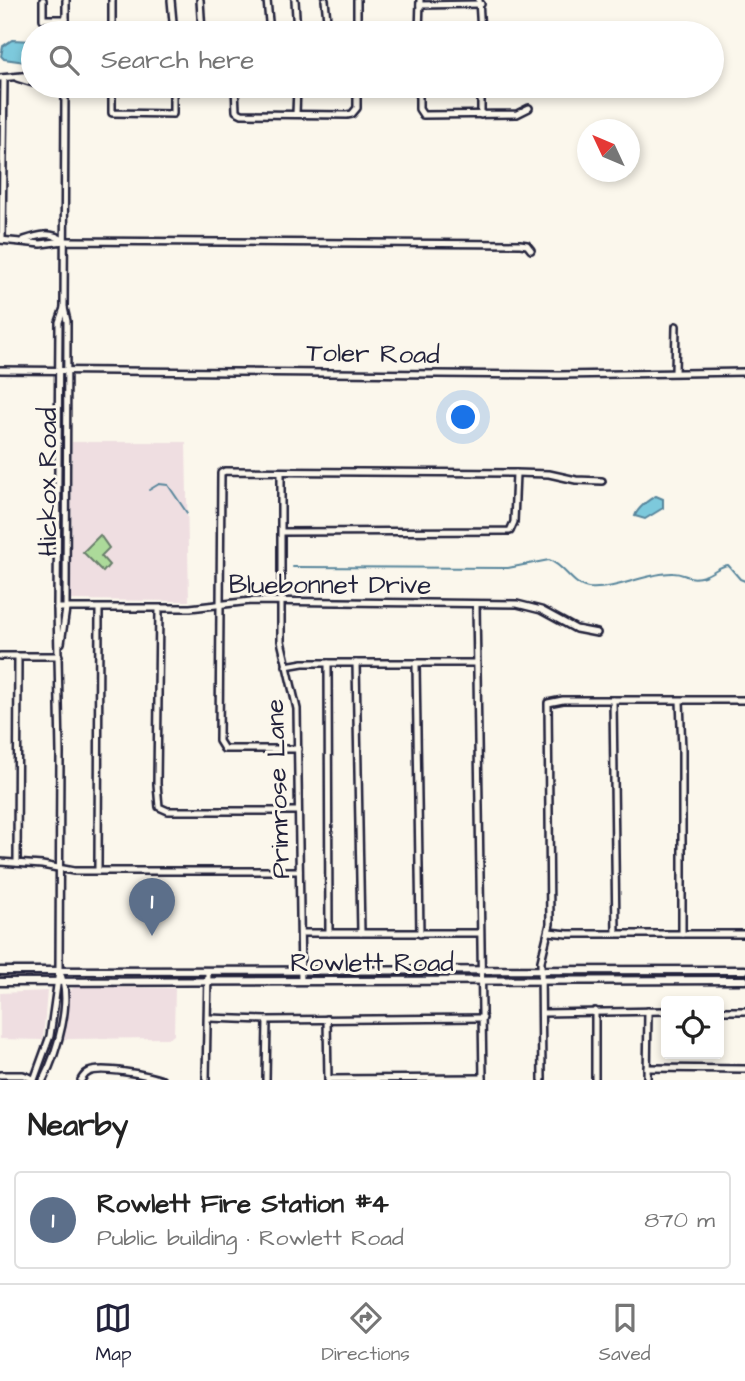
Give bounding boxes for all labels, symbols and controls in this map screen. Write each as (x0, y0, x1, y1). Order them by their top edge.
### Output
search box (21, 21, 724, 98)
icon: search (45, 41, 83, 79)
text: Search here (101, 42, 254, 78)
north arrow (577, 119, 640, 182)
street label: Toler Road (306, 335, 440, 373)
your location (446, 400, 480, 434)
street label: Hickox Road (30, 407, 66, 557)
street label: Bluebonnet Drive (229, 567, 431, 603)
street label: Primrose Lane (257, 698, 299, 879)
pin: 1 (129, 878, 175, 936)
street label: Rowlett Road (290, 945, 454, 981)
map controls (661, 996, 724, 1059)
button: locate (661, 996, 724, 1059)
text: Nearby (28, 1105, 128, 1147)
text: Rowlett Fire Station #4 (97, 1186, 389, 1222)
text: 1 (52, 1204, 54, 1236)
text: 870 m (644, 1204, 715, 1236)
text: Public building · Rowlett Road (97, 1222, 404, 1254)
tab: Map (94, 1299, 132, 1368)
tab: Directions (321, 1299, 410, 1368)
tab: Saved (599, 1299, 650, 1368)

